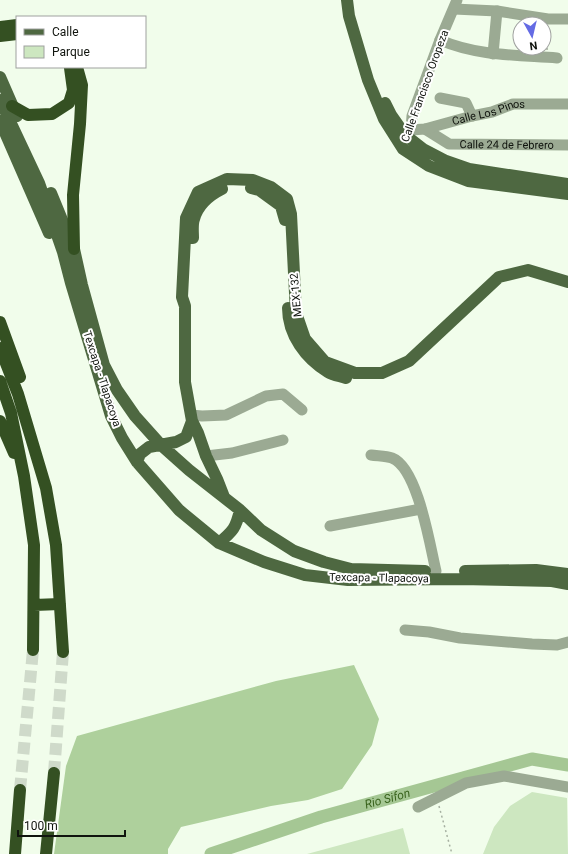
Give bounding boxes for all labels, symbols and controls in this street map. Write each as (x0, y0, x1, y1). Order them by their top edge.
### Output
legend (16, 16, 146, 68)
north arrow (512, 16, 552, 56)
text: Calle (52, 25, 79, 39)
street label: Calle Francisco Oropeza (399, 28, 451, 144)
text: N (528, 38, 538, 52)
text: Parque (52, 45, 90, 59)
street label: Calle Los Pinos (450, 98, 525, 128)
street label: Calle 24 de Febrero (459, 138, 554, 151)
street label: MEX-132 (288, 272, 304, 318)
street label: Texcapa - Tlapacoya (80, 330, 124, 428)
street label: Texcapa - Tlapacoya (329, 571, 429, 585)
water label: Rio Sifon (363, 786, 412, 812)
scale bar (18, 812, 125, 838)
text: 100 m (24, 819, 58, 833)

